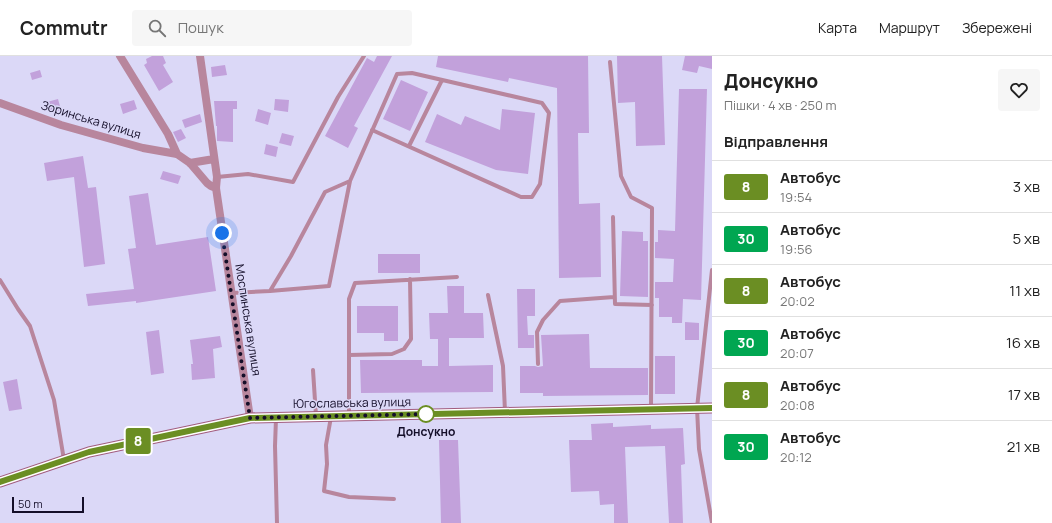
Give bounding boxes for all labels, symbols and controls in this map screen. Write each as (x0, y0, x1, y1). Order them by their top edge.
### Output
search box (132, 10, 412, 46)
text: Commutr (20, 15, 108, 41)
icon: search (146, 17, 168, 39)
text: Пошук (178, 17, 224, 38)
text: Карта (818, 18, 857, 37)
text: Маршрут (879, 18, 940, 37)
text: Збережені (962, 18, 1032, 37)
text: Донсукно (724, 68, 818, 94)
button: heart (998, 69, 1040, 111)
street label: Зоринська вулиця (39, 96, 143, 143)
text: Пішки · 4 хв · 250 m (724, 96, 837, 114)
text: Відправлення (724, 131, 828, 152)
text: Автобус (780, 167, 841, 188)
text: 3 хв (1013, 176, 1040, 197)
text: 8 (742, 177, 750, 196)
text: 19:54 (780, 188, 812, 206)
text: Автобус (780, 219, 841, 240)
your location (212, 223, 232, 243)
text: 5 хв (1012, 228, 1040, 249)
text: 30 (737, 229, 755, 248)
text: 19:56 (780, 240, 813, 258)
street label: Моспинська вулиця (231, 263, 266, 377)
text: Автобус (780, 271, 841, 292)
text: 11 хв (1009, 280, 1040, 301)
text: 8 (742, 281, 750, 300)
text: 20:02 (780, 292, 815, 310)
text: Автобус (780, 323, 841, 344)
text: 16 хв (1006, 332, 1040, 353)
text: 30 (737, 333, 755, 352)
text: 20:07 (780, 344, 814, 362)
text: Автобус (780, 375, 841, 396)
text: 17 хв (1008, 384, 1040, 405)
text: 8 (742, 385, 750, 404)
street label: Югославська вулиця (293, 393, 411, 412)
text: 20:08 (780, 396, 815, 414)
marker: Донсукно (417, 405, 435, 423)
place label: Донсукно (397, 423, 455, 440)
text: Автобус (780, 427, 841, 448)
line badge: 8 (125, 428, 151, 454)
text: 8 (134, 431, 142, 450)
text: 21 хв (1007, 436, 1040, 457)
text: 30 (737, 437, 755, 456)
text: 20:12 (780, 448, 812, 466)
scale bar (12, 495, 84, 514)
text: 50 m (18, 496, 43, 511)

